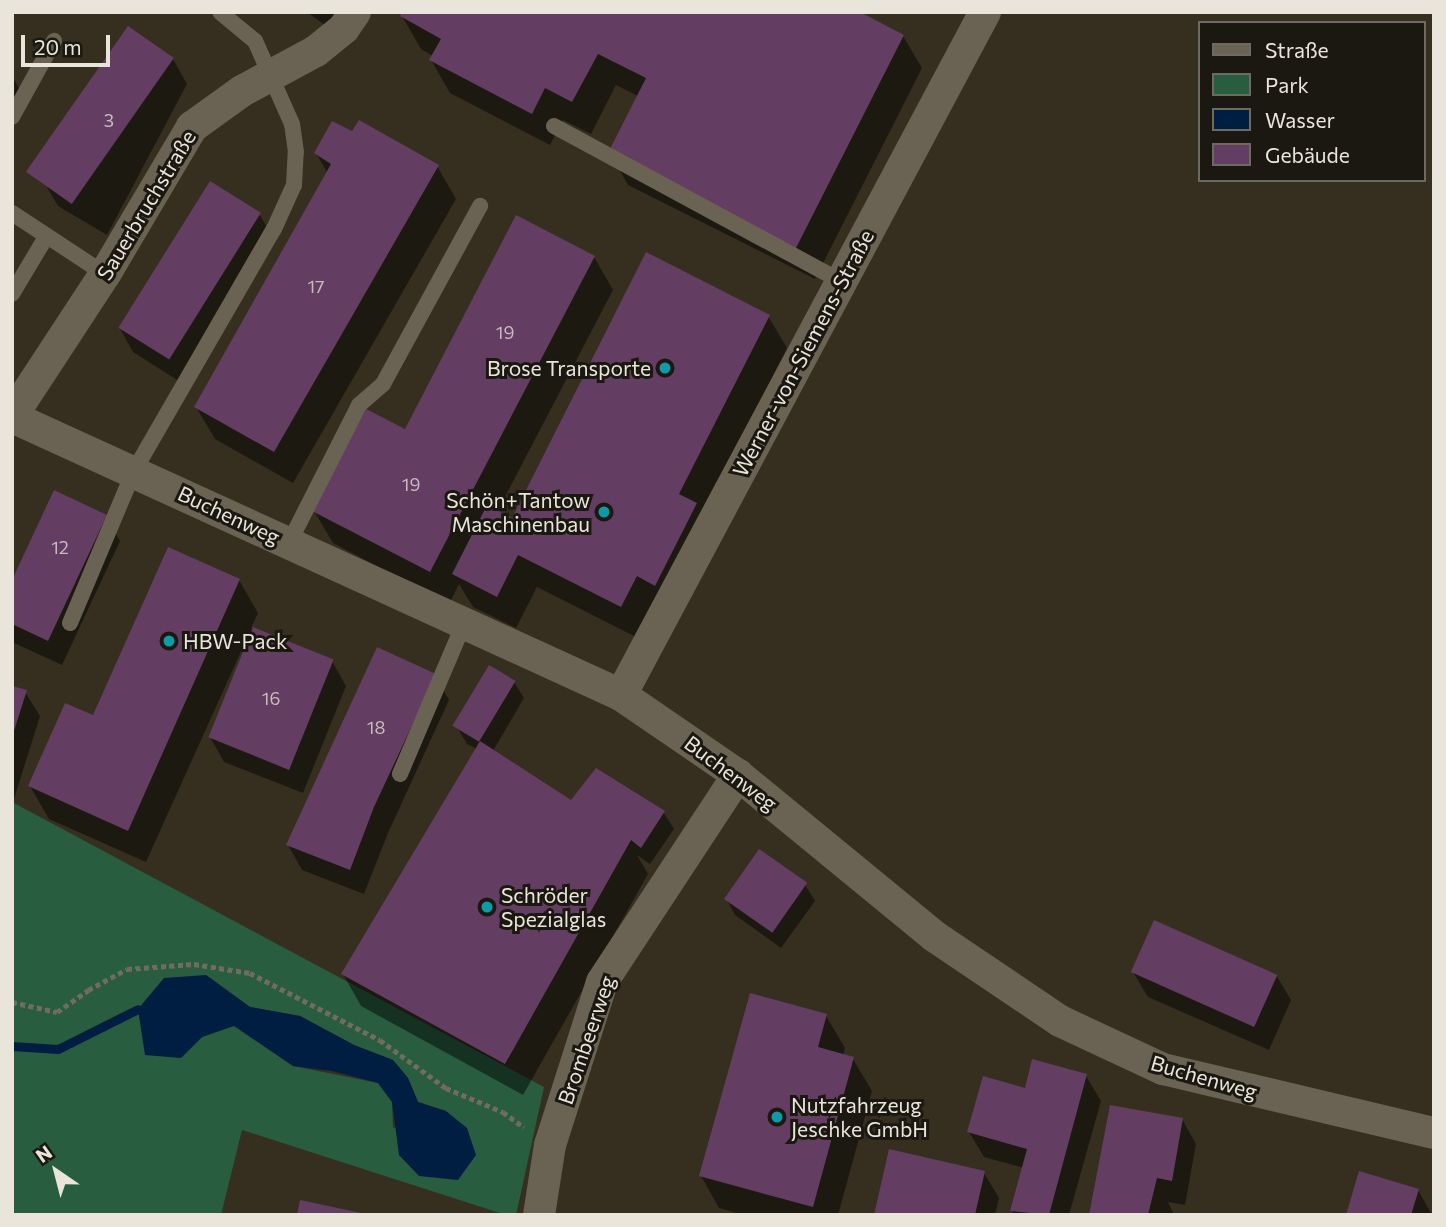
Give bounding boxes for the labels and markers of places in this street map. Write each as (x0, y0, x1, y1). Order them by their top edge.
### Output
place label: Brose Transporte (487, 355, 651, 381)
marker: Brose Transporte (657, 360, 673, 376)
place label: Schön+Tantow Maschinenbau (446, 487, 590, 537)
marker: Schön+Tantow Maschinenbau (596, 504, 612, 520)
place label: HBW-Pack (183, 628, 287, 654)
marker: HBW-Pack (161, 633, 177, 649)
place label: Schröder Spezialglas (501, 882, 606, 932)
marker: Schröder Spezialglas (479, 899, 495, 915)
place label: Nutzfahrzeug Jeschke GmbH (791, 1092, 928, 1142)
marker: Nutzfahrzeug Jeschke GmbH (769, 1109, 785, 1125)

